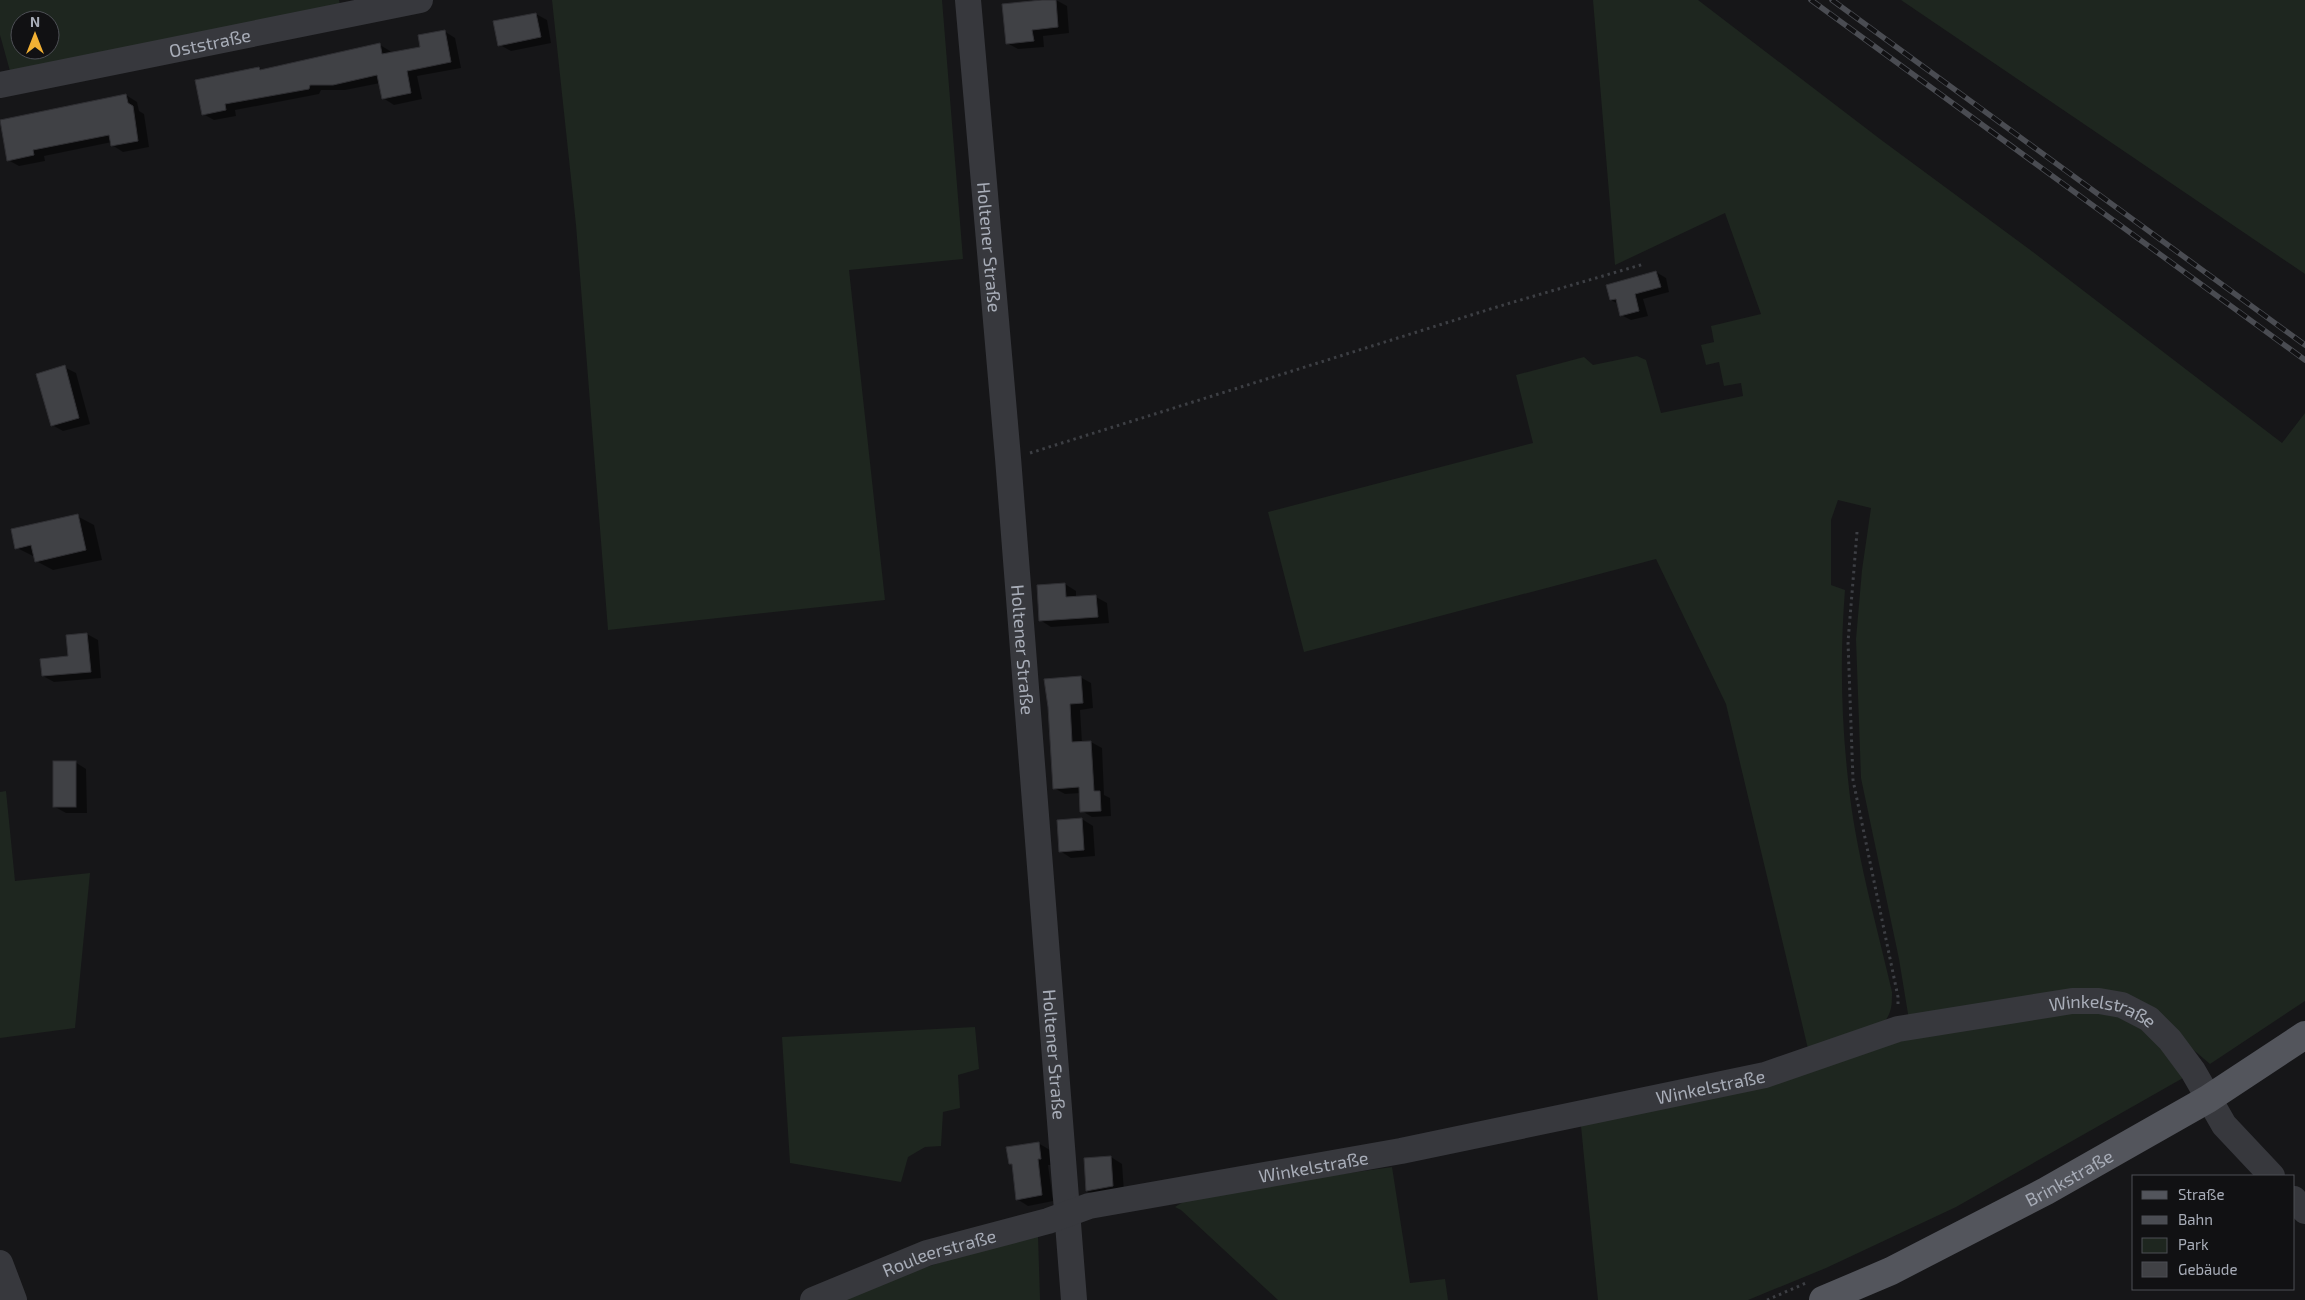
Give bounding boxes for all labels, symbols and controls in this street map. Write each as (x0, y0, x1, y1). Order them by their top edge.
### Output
north arrow (10, 10, 60, 60)
text: N (30, 13, 40, 30)
street label: Oststraße (167, 24, 253, 62)
street label: Holtener Straße (973, 181, 1006, 313)
street label: Holtener Straße (1007, 584, 1039, 716)
street label: Holtener Straße (1039, 988, 1071, 1121)
street label: Winkelstraße (2047, 990, 2162, 1032)
street label: Winkelstraße (1654, 1064, 1767, 1109)
street label: Brinkstraße (2021, 1144, 2117, 1211)
street label: Winkelstraße (1257, 1146, 1370, 1187)
legend (2132, 1175, 2295, 1290)
text: Straße (2178, 1185, 2224, 1203)
text: Bahn (2178, 1210, 2213, 1228)
street label: Rouleerstraße (879, 1224, 998, 1281)
text: Park (2178, 1235, 2209, 1253)
text: Gebäude (2178, 1260, 2237, 1278)

